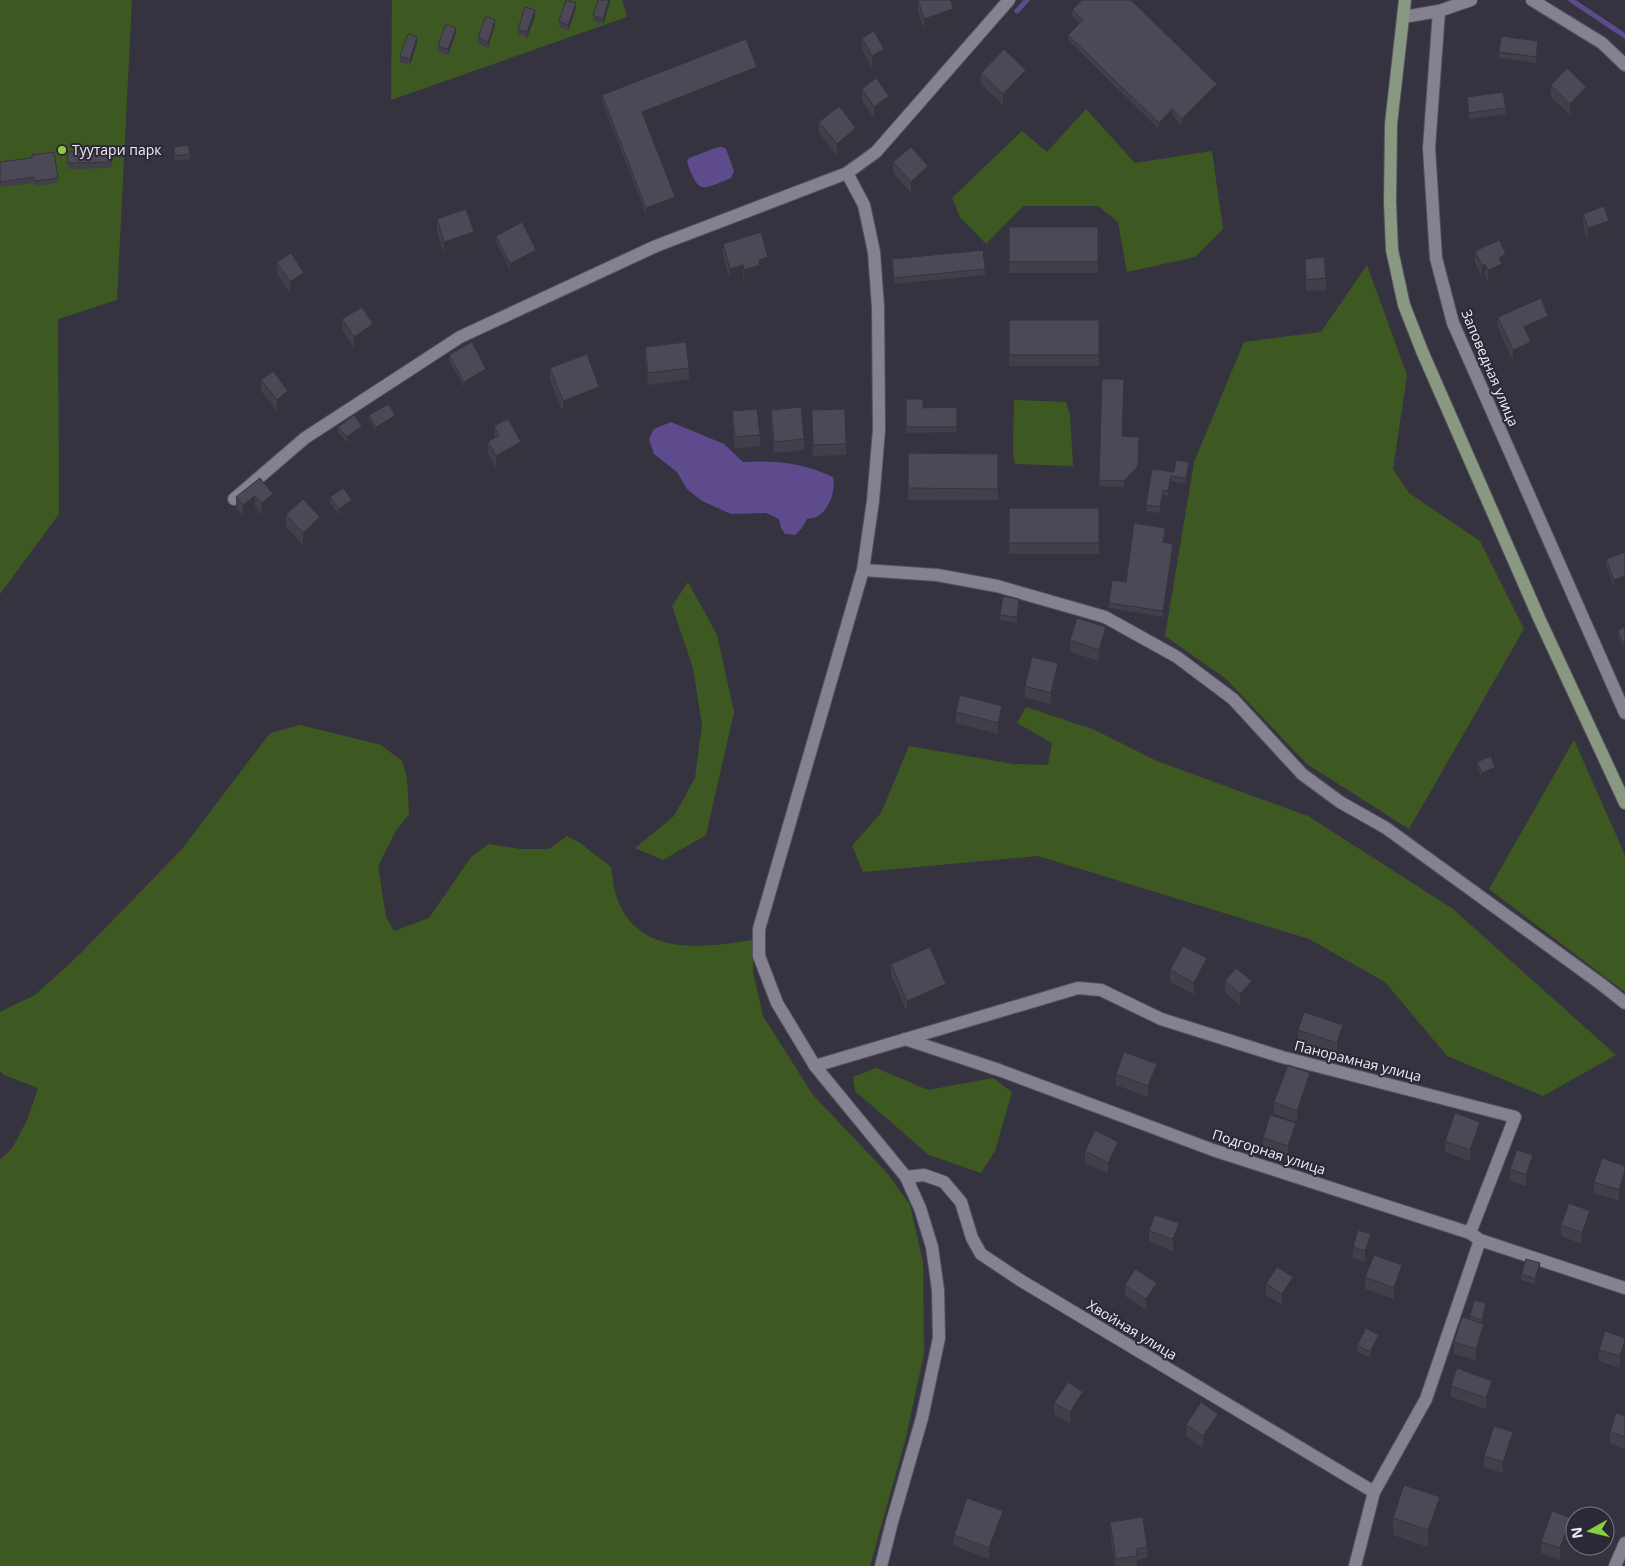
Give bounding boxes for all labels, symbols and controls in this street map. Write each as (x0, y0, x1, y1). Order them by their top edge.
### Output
place label: Туутари парк (72, 140, 162, 159)
marker: Туутари парк (56, 144, 68, 156)
street label: Заповедная улица (1457, 306, 1524, 429)
street label: Панорамная улица (1293, 1036, 1424, 1086)
street label: Подгорная улица (1210, 1124, 1328, 1179)
street label: Хвойная улица (1084, 1295, 1181, 1364)
north arrow (1565, 1506, 1615, 1556)
text: N (1566, 1526, 1587, 1540)

